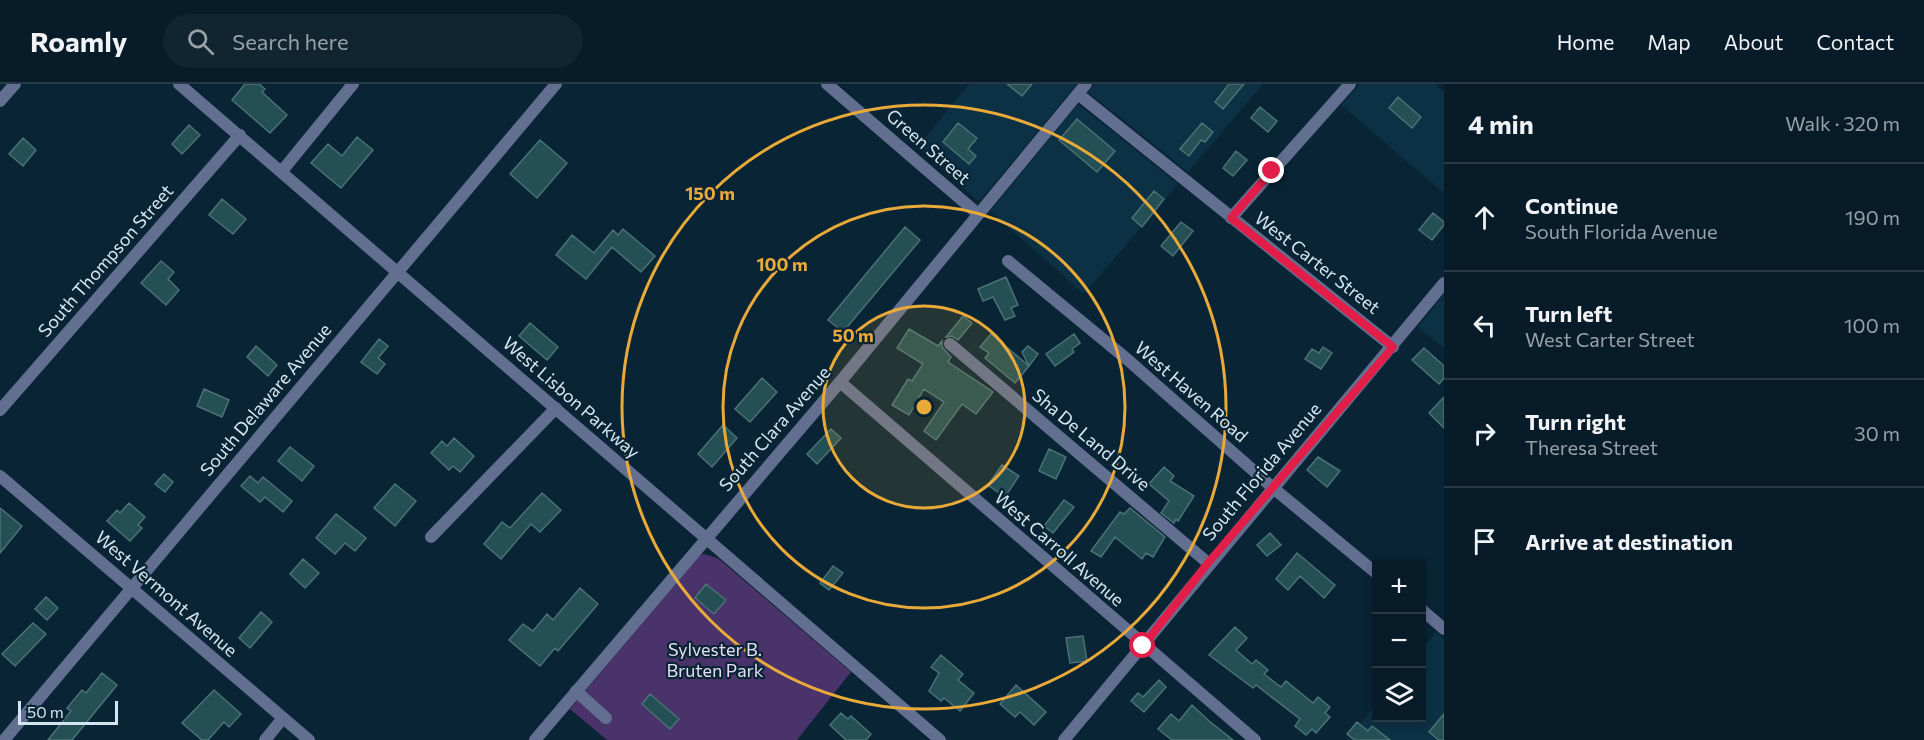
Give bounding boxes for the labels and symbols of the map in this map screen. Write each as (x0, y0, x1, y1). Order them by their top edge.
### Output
street label: Green Street (882, 104, 975, 189)
route end (1258, 157, 1284, 183)
street label: South Thompson Street (33, 180, 177, 341)
text: 150 m (685, 182, 735, 204)
street label: West Carter Street (1251, 207, 1385, 318)
text: 100 m (756, 253, 808, 275)
street label: South Delaware Avenue (195, 319, 336, 480)
text: 50 m (832, 324, 874, 346)
street label: West Lisbon Parkway (499, 332, 645, 463)
street label: West Haven Road (1131, 336, 1253, 446)
street label: South Clara Avenue (714, 361, 835, 495)
street label: Sha De Land Drive (1028, 383, 1155, 495)
centre of rings (914, 397, 934, 417)
street label: South Florida Avenue (1197, 398, 1325, 545)
street label: West Carroll Avenue (990, 486, 1129, 611)
street label: West Vermont Avenue (91, 526, 242, 661)
route start (1129, 632, 1155, 658)
park label: Sylvester B. Bruten Park (666, 638, 764, 681)
scale bar (18, 698, 118, 726)

